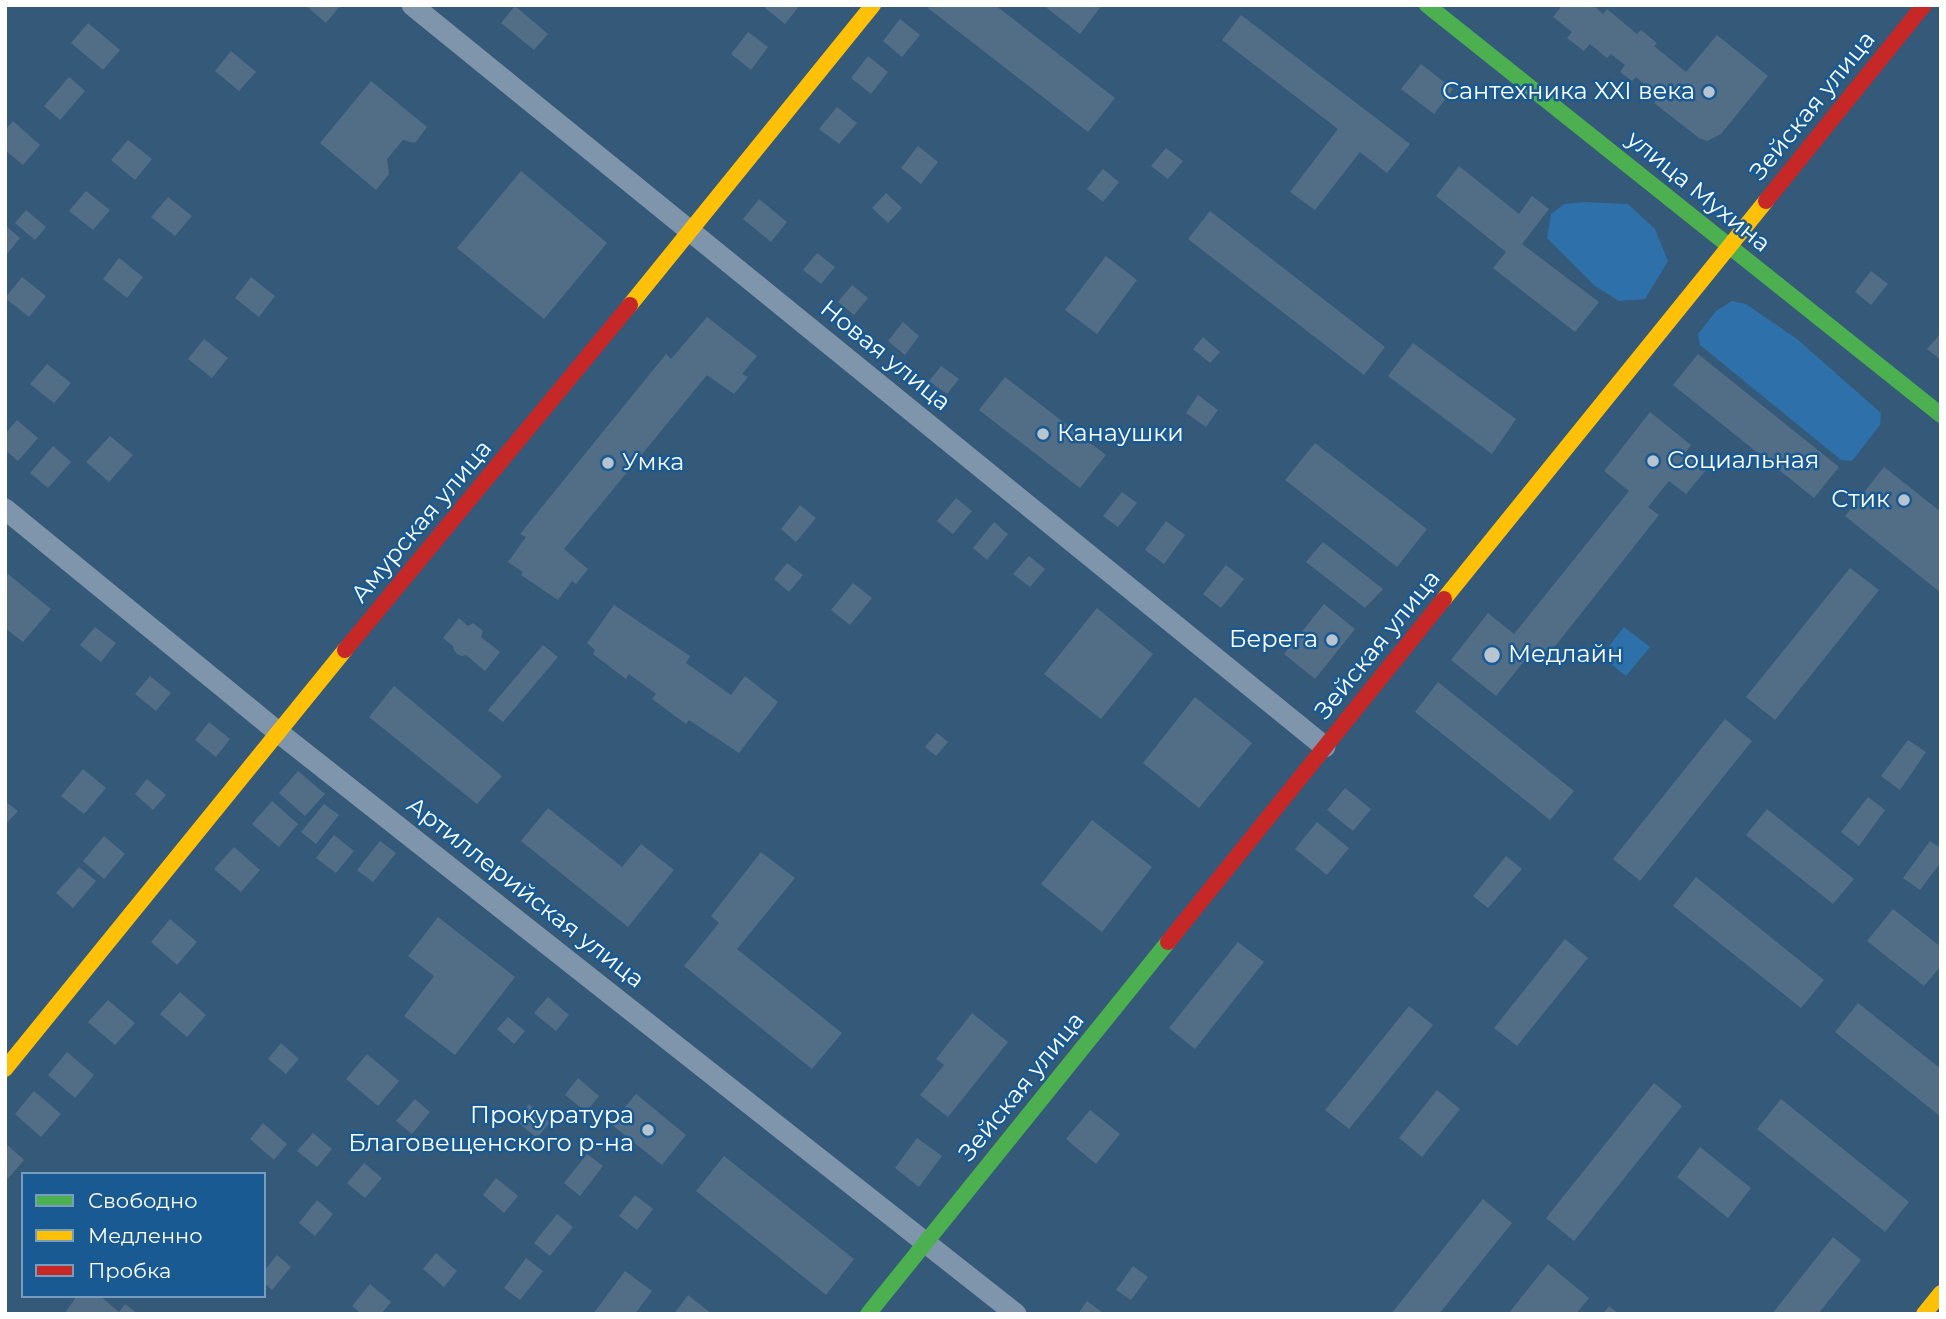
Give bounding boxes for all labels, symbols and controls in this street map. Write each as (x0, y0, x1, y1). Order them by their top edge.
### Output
street label: Зейская улица (1744, 26, 1882, 186)
place label: Сантехника XXI века (1442, 78, 1695, 106)
marker: Сантехника XXI века (1701, 84, 1717, 100)
street label: улица Мухина (1620, 125, 1776, 259)
street label: Новая улица (814, 295, 956, 417)
place label: Канаушки (1057, 420, 1184, 448)
marker: Канаушки (1035, 426, 1051, 442)
street label: Амурская улица (346, 435, 498, 609)
place label: Социальная (1667, 447, 1819, 475)
place label: Умка (622, 449, 684, 477)
marker: Социальная (1645, 453, 1661, 469)
marker: Умка (600, 455, 616, 471)
place label: Стик (1831, 486, 1890, 514)
marker: Стик (1896, 492, 1912, 508)
street label: Зейская улица (1309, 565, 1447, 725)
place label: Берега (1229, 626, 1318, 654)
marker: Берега (1324, 632, 1340, 648)
place label: Медлайн (1508, 641, 1623, 669)
marker: Медлайн (1482, 645, 1502, 665)
street label: Артиллерийская улица (401, 791, 649, 995)
street label: Зейская улица (953, 1007, 1091, 1167)
place label: Прокуратура Благовещенского р-на (348, 1102, 634, 1158)
marker: Прокуратура Благовещенского р-на (640, 1122, 656, 1138)
legend (21, 1172, 266, 1298)
text: Свободно (88, 1188, 198, 1213)
text: Медленно (88, 1223, 203, 1248)
text: Пробка (88, 1258, 171, 1283)

